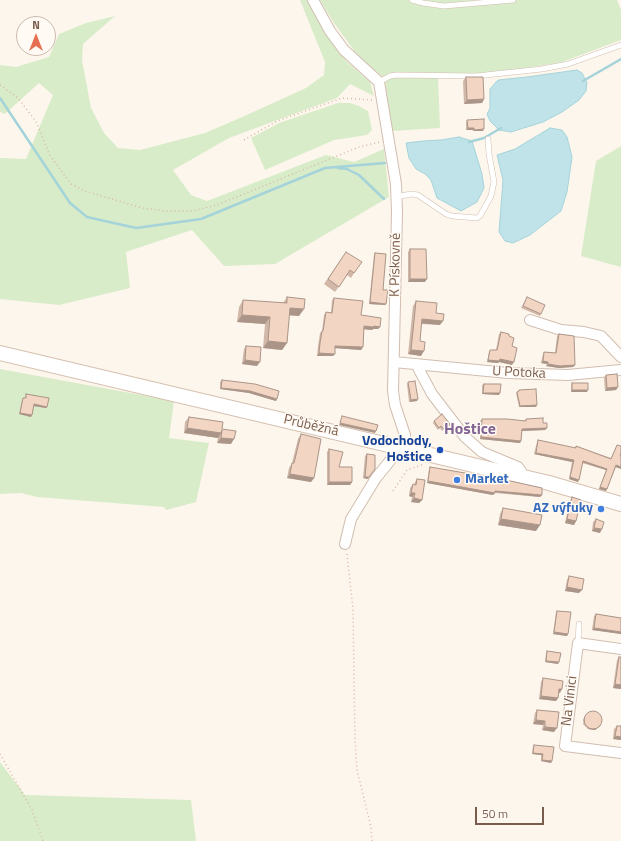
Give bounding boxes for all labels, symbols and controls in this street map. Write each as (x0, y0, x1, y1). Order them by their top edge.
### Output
north arrow (16, 16, 56, 56)
text: N (32, 17, 40, 33)
street label: K Pískovně (387, 233, 405, 297)
street label: U Potoka (492, 363, 546, 383)
street label: Průběžná (282, 412, 340, 440)
district label: Hoštice (444, 420, 496, 440)
place label: Vodochody, Hoštice (362, 434, 432, 466)
marker: Vodochody, Hoštice (435, 445, 445, 455)
place label: Market (465, 472, 509, 488)
marker: Market (452, 475, 462, 485)
place label: AZ výfuky (533, 501, 593, 517)
marker: AZ výfuky (596, 504, 606, 514)
street label: Na Vinici (559, 675, 581, 727)
scale bar (477, 799, 546, 825)
text: 50 m (482, 804, 508, 823)

